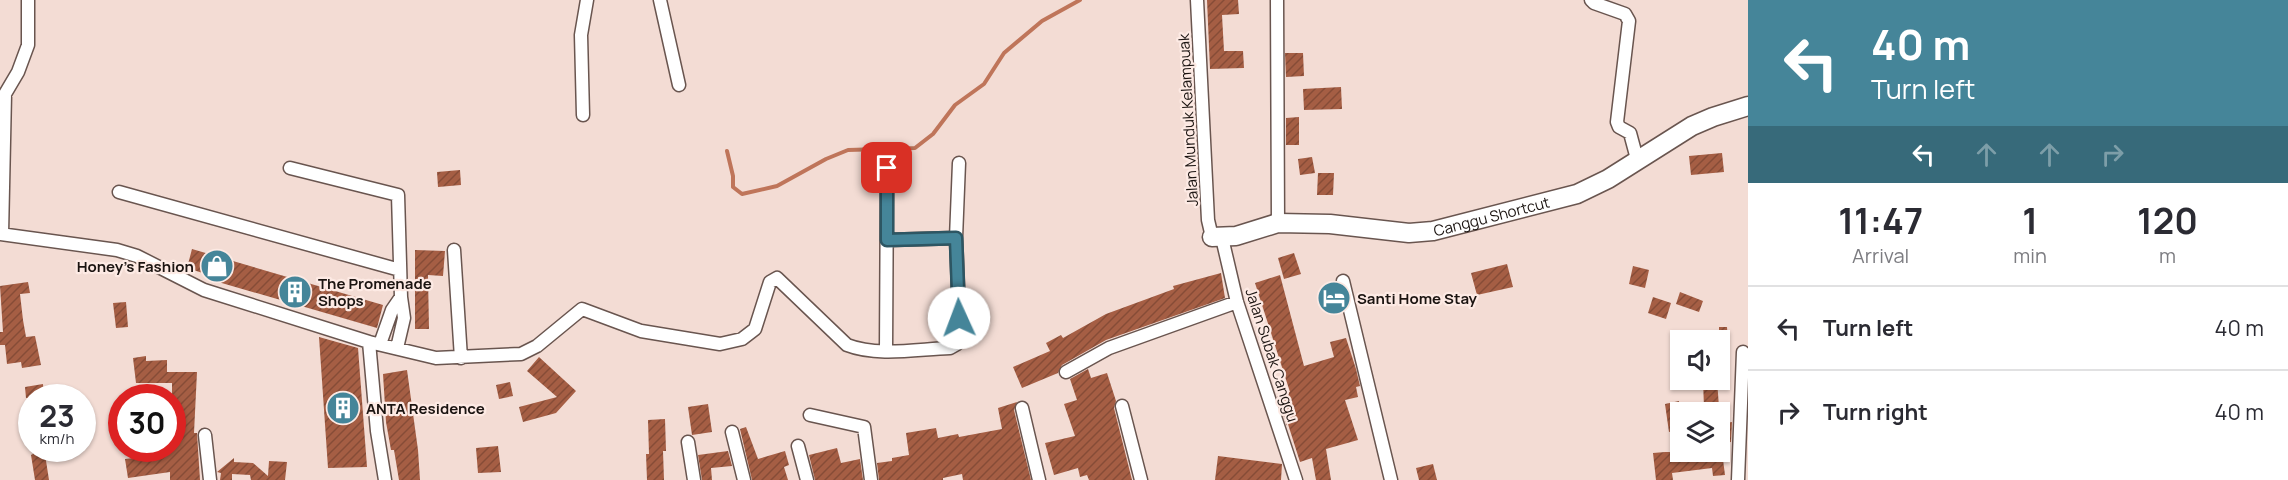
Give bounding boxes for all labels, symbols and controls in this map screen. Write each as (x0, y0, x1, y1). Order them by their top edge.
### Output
text: 40 m (1871, 15, 1970, 73)
icon: left (1772, 24, 1850, 102)
street label: Jalan Munduk Kelampuak (1173, 33, 1203, 207)
text: Turn left (1871, 70, 1975, 107)
icon: left (1907, 138, 1940, 171)
icon: ahead (1970, 138, 2003, 171)
icon: ahead (2033, 138, 2066, 171)
icon: right (2096, 138, 2129, 171)
pin (861, 142, 912, 193)
icon: arrive (870, 151, 903, 184)
street label: Canggu Shortcut (1431, 191, 1552, 241)
text: 11:47 (1838, 196, 1923, 245)
text: 1 (2022, 196, 2038, 245)
text: 120 (2137, 196, 2198, 245)
text: Arrival (1852, 242, 1909, 269)
text: min (2013, 242, 2047, 269)
text: m (2159, 242, 2176, 269)
shop icon: Honey’s Fashion (199, 248, 235, 284)
place label: Honey’s Fashion (77, 256, 194, 277)
place label: The Promenade Shops (318, 273, 432, 311)
building icon: The Promenade Shops (277, 274, 313, 310)
hotel icon: Santi Home Stay (1316, 280, 1352, 316)
street label: Jalan Subak Canggu (1240, 285, 1304, 425)
position arrow (927, 286, 991, 350)
place label: Santi Home Stay (1357, 288, 1478, 309)
icon: left (1772, 312, 1805, 345)
text: Turn left (1823, 313, 1913, 343)
text: 40 m (2215, 313, 2264, 343)
map controls (1670, 330, 1730, 462)
button: sound (1670, 330, 1730, 390)
speed limit sign: 30 (108, 384, 186, 462)
building icon: ANTA Residence (325, 390, 361, 426)
text: 23 (39, 395, 75, 436)
icon: right (1772, 396, 1805, 429)
text: Turn right (1823, 397, 1928, 427)
text: 40 m (2215, 397, 2264, 427)
place label: ANTA Residence (366, 398, 485, 419)
button: layers (1670, 402, 1730, 462)
text: km/h (40, 428, 74, 449)

